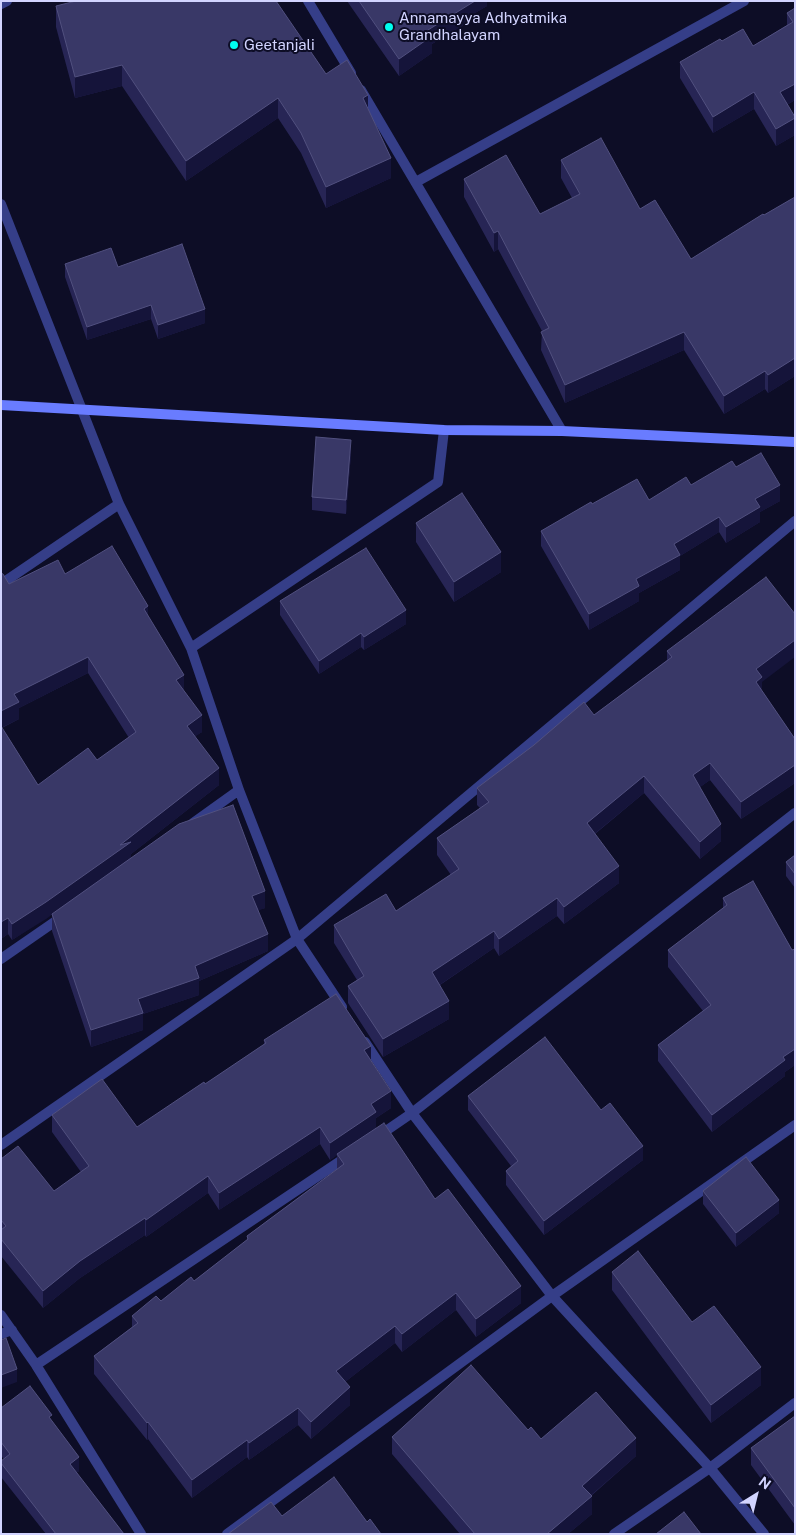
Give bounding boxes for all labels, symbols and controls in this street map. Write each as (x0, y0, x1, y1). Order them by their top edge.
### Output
place label: Annamayya Adhyatmika Grandhalayam (399, 9, 567, 44)
marker: Annamayya Adhyatmika Grandhalayam (383, 21, 395, 33)
place label: Geetanjali (244, 36, 315, 54)
marker: Geetanjali (228, 39, 240, 51)
north arrow (731, 1470, 781, 1520)
text: N (756, 1473, 774, 1493)

